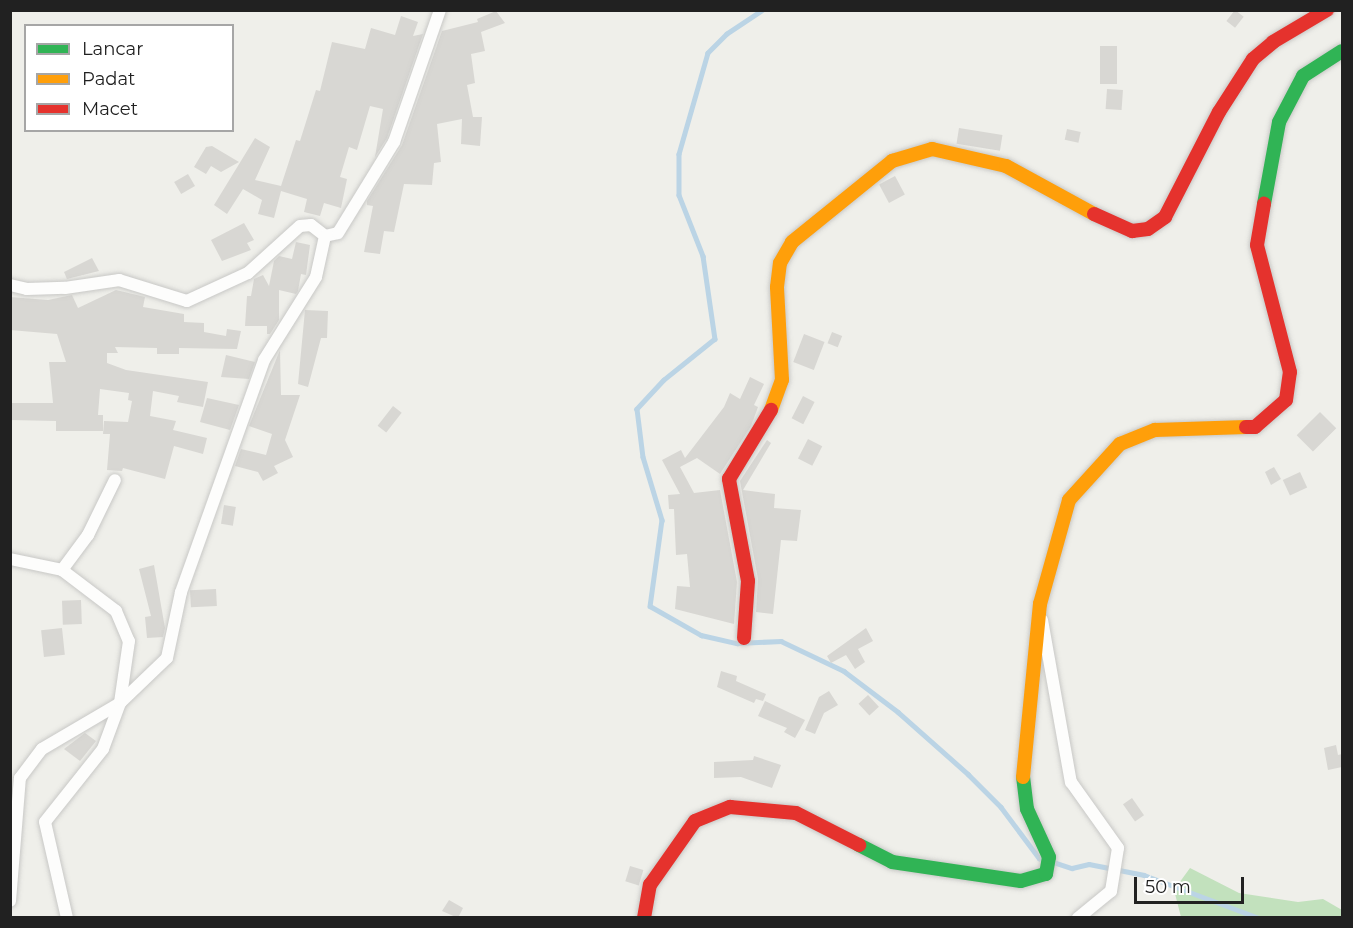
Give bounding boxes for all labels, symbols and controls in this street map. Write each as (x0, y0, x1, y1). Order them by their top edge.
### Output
legend (24, 24, 234, 132)
text: Lancar (82, 38, 143, 60)
text: Padat (82, 68, 135, 90)
text: Macet (82, 98, 138, 120)
scale bar (1137, 865, 1246, 903)
text: 50 m (1145, 876, 1191, 898)

